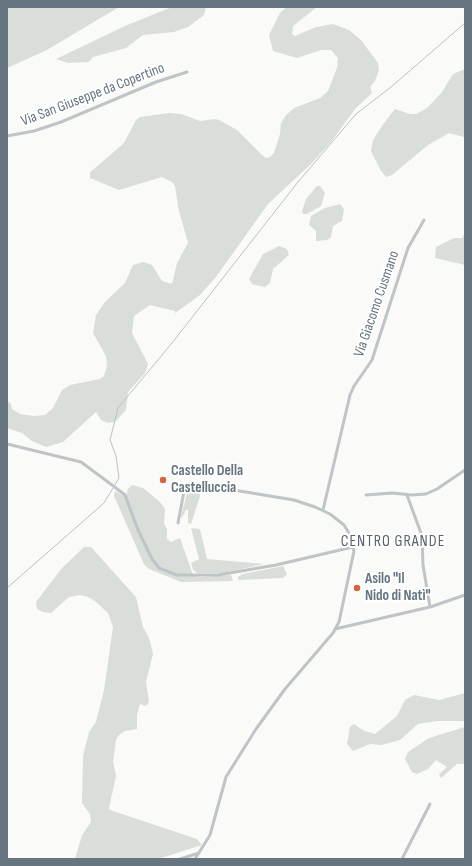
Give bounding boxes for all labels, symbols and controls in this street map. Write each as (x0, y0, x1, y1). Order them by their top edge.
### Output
street label: Via San Giuseppe da Copertino (19, 59, 167, 131)
street label: Via Giacomo Cusmano (350, 249, 404, 359)
place label: Castello Della Castelluccia (171, 462, 243, 497)
marker: Castello Della Castelluccia (158, 475, 168, 485)
district label: CENTRO GRANDE (341, 532, 445, 552)
place label: Asilo "Il Nido di Natì" (365, 570, 431, 605)
marker: Asilo "Il Nido di Natì" (352, 583, 362, 593)

